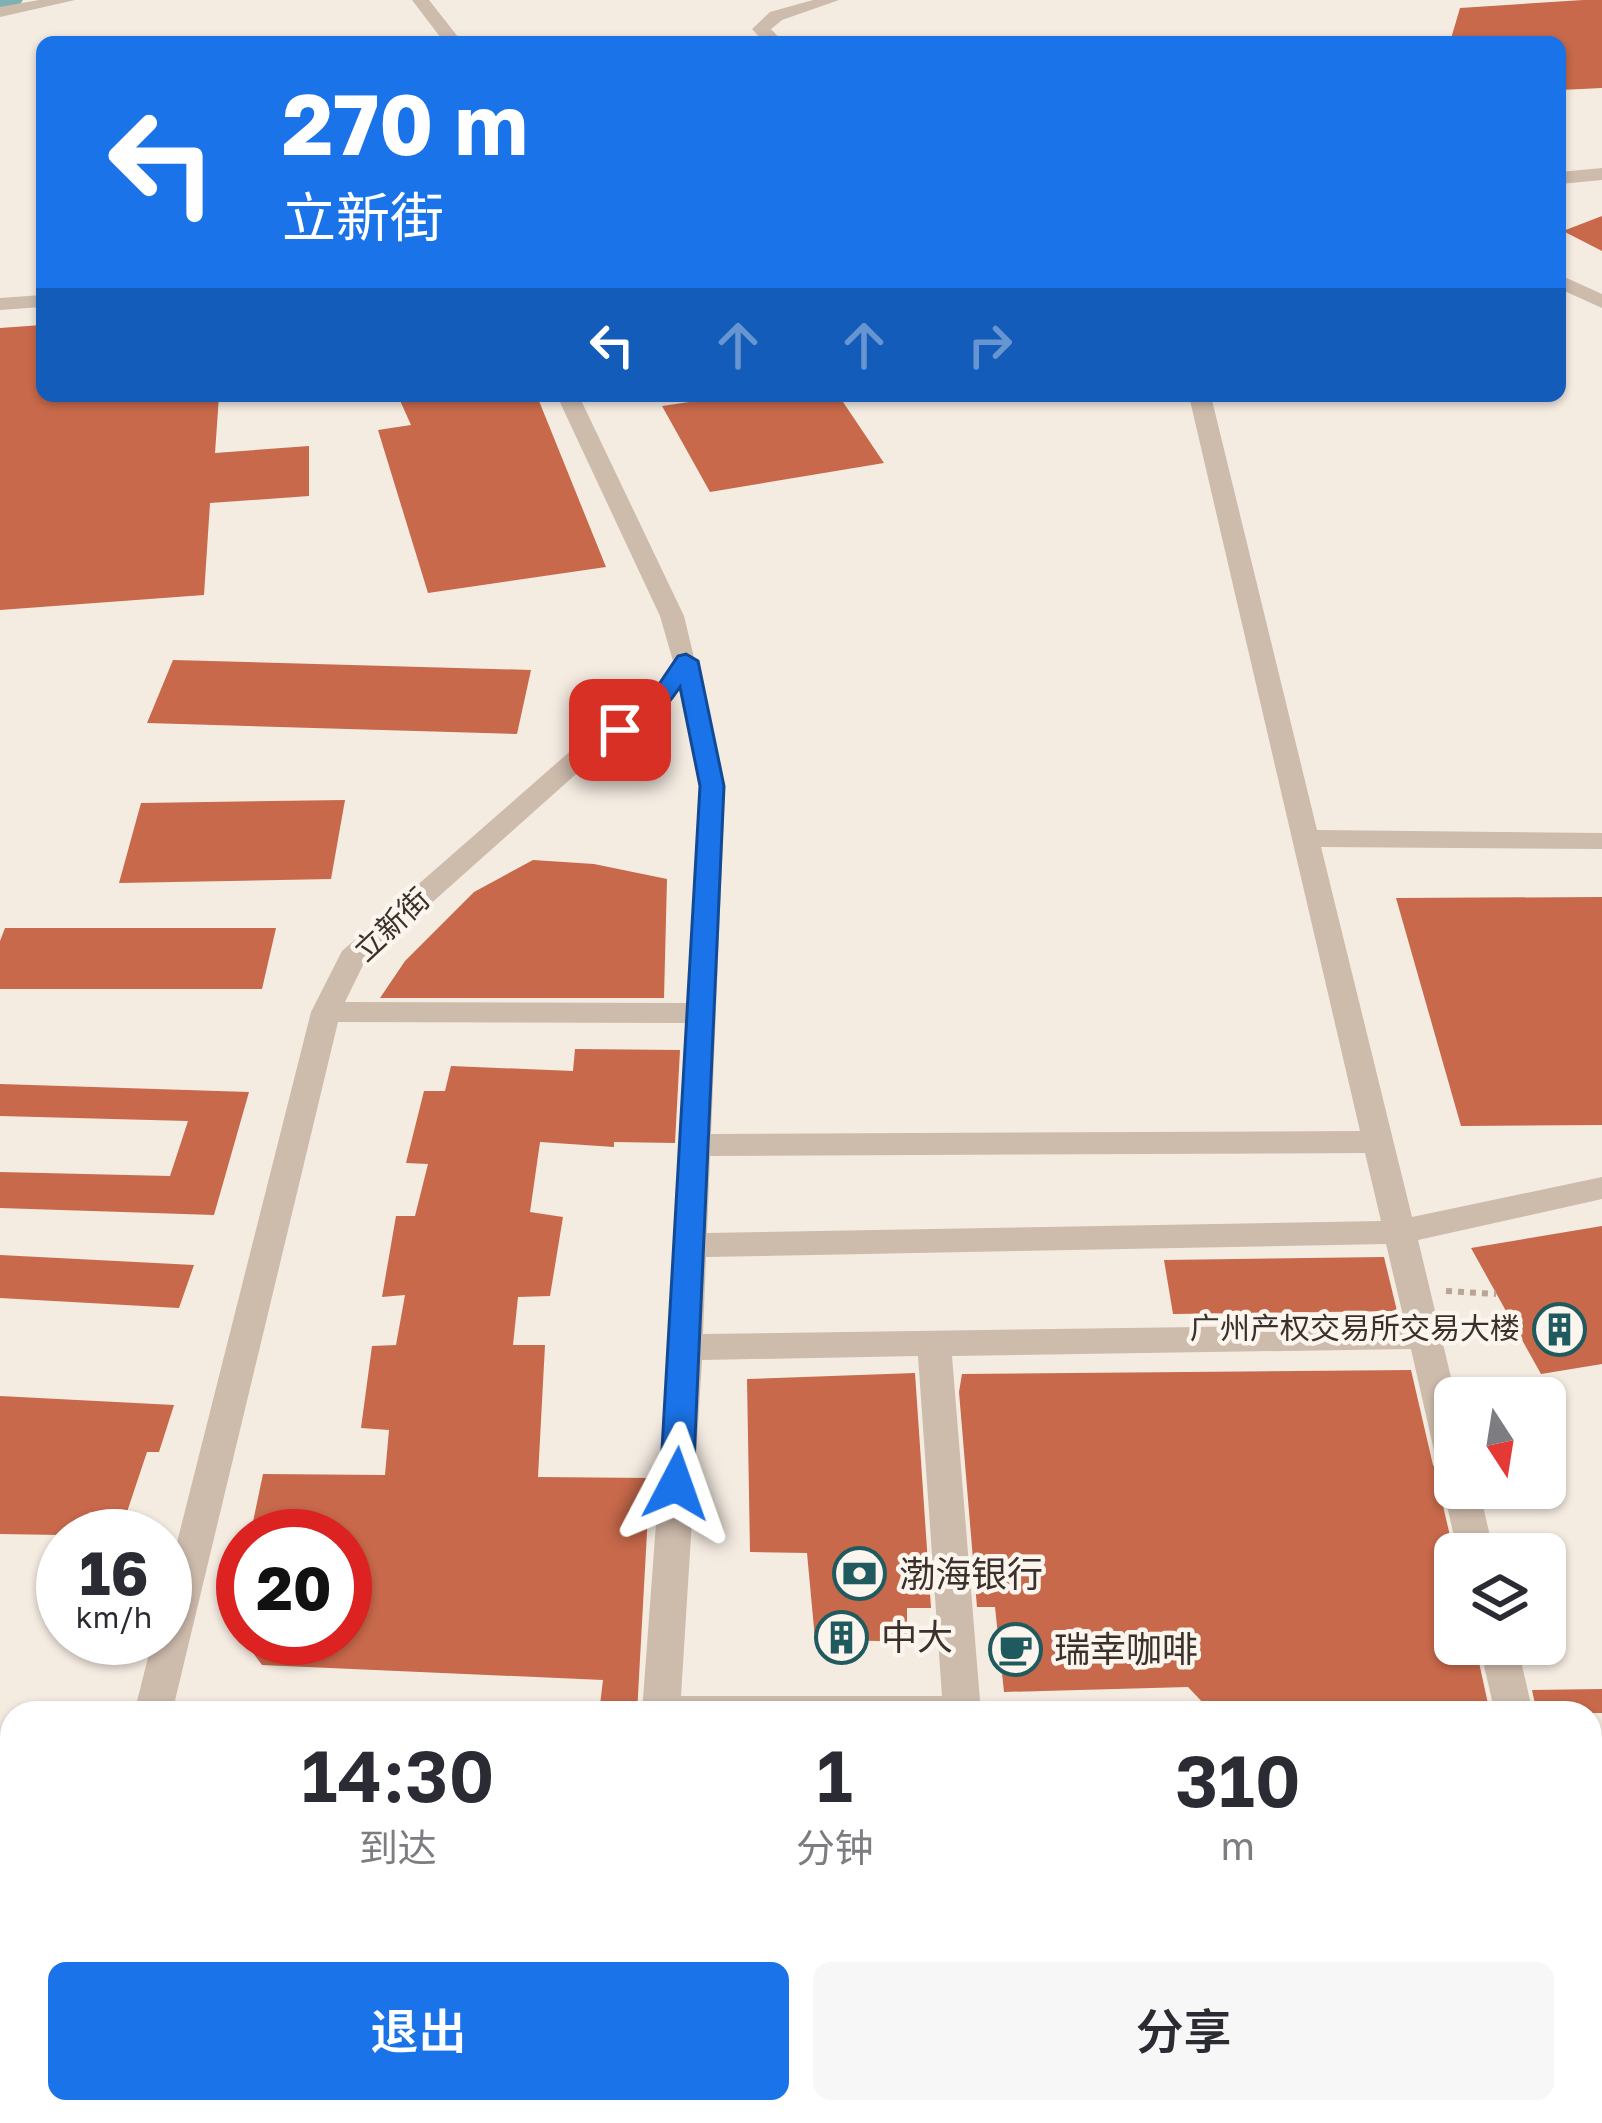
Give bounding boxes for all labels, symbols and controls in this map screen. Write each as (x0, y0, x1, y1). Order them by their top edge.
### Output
text: 270 m (282, 73, 528, 173)
icon: left (84, 84, 240, 240)
text: 立新街 (282, 184, 444, 249)
icon: left (579, 312, 645, 378)
icon: ahead (705, 312, 771, 378)
icon: ahead (831, 312, 897, 378)
icon: right (957, 312, 1023, 378)
pin (569, 679, 671, 781)
icon: arrive (587, 697, 653, 763)
street label: 立新街 (346, 880, 437, 968)
building icon: 广州产权交易所交易大楼 (1531, 1301, 1587, 1357)
place label: 广州产权交易所交易大楼 (1190, 1310, 1520, 1346)
north arrow (1434, 1377, 1566, 1509)
map controls (1434, 1377, 1566, 1665)
position arrow (613, 1421, 739, 1547)
speed limit sign: 20 (216, 1509, 372, 1665)
button: layers (1434, 1533, 1566, 1665)
text: 16 (79, 1536, 148, 1608)
bank icon: 渤海银行 (832, 1546, 888, 1602)
place label: 渤海银行 (899, 1552, 1043, 1595)
text: km/h (76, 1599, 152, 1635)
building icon: 中大 (814, 1609, 870, 1665)
place label: 中大 (881, 1615, 953, 1658)
cafe icon: 瑞幸咖啡 (987, 1621, 1043, 1677)
place label: 瑞幸咖啡 (1054, 1627, 1198, 1670)
text: 14:30 (301, 1731, 495, 1818)
text: 1 (817, 1731, 853, 1818)
text: 310 (1175, 1736, 1301, 1823)
text: m (1221, 1822, 1255, 1869)
text: 到达 (359, 1824, 437, 1871)
text: 分钟 (796, 1824, 874, 1871)
button: 退出 (48, 1962, 789, 2100)
button: 分享 (813, 1962, 1554, 2100)

